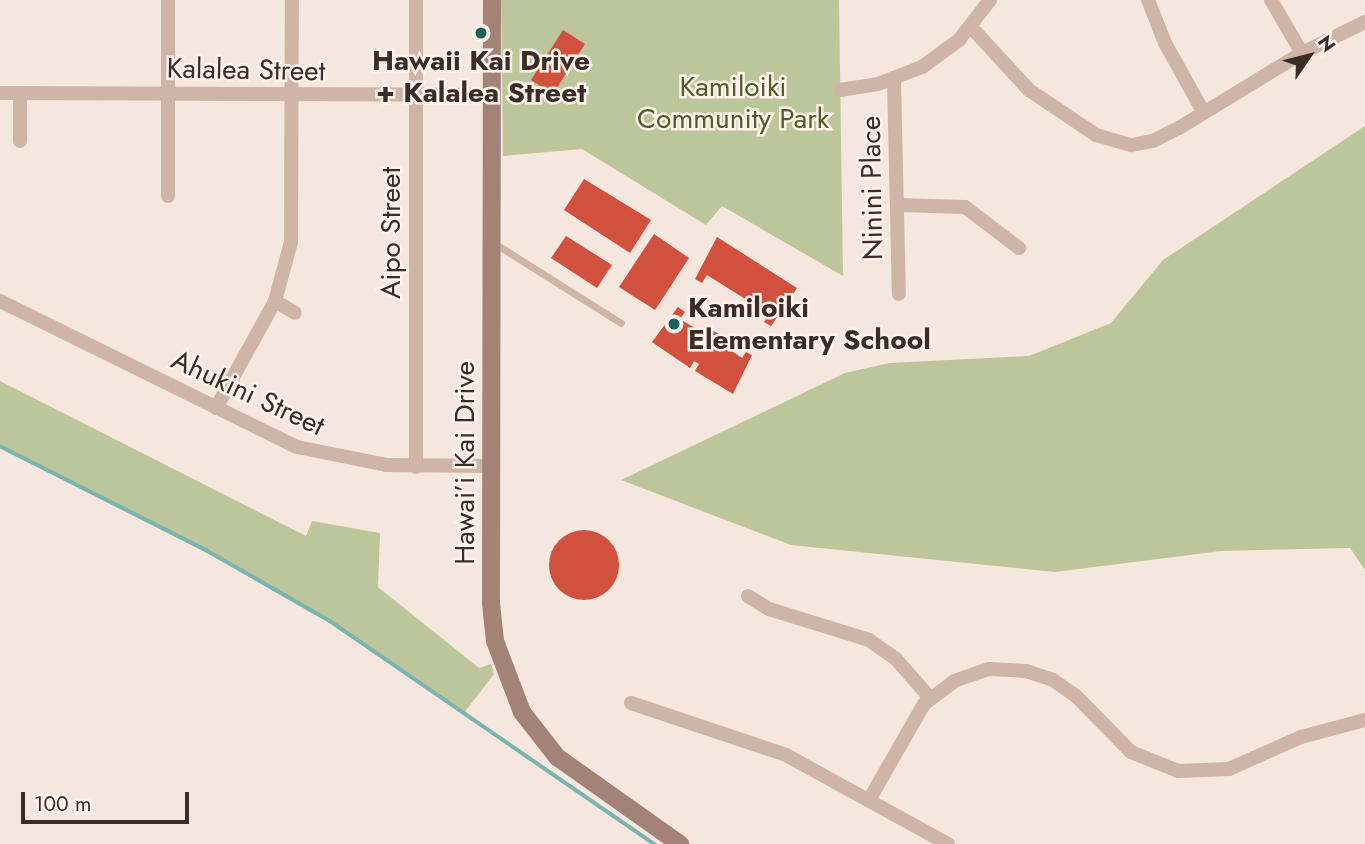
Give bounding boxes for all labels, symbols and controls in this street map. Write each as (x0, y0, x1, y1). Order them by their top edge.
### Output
north arrow (1274, 21, 1344, 91)
marker: Hawaii Kai Drive + Kalalea Street (473, 25, 489, 41)
text: N (1311, 30, 1342, 58)
place label: Hawaii Kai Drive + Kalalea Street (372, 44, 590, 110)
street label: Kalalea Street (166, 52, 326, 88)
park label: Kamiloiki Community Park (637, 70, 829, 136)
street label: Ninini Place (854, 116, 890, 260)
street label: Aipo Street (374, 167, 408, 299)
place label: Kamiloiki Elementary School (688, 291, 931, 357)
marker: Kamiloiki Elementary School (666, 316, 682, 332)
street label: Ahukini Street (166, 343, 330, 443)
street label: Hawai’i Kai Drive (448, 361, 482, 565)
scale bar (24, 778, 192, 822)
text: 100 m (34, 789, 91, 819)

